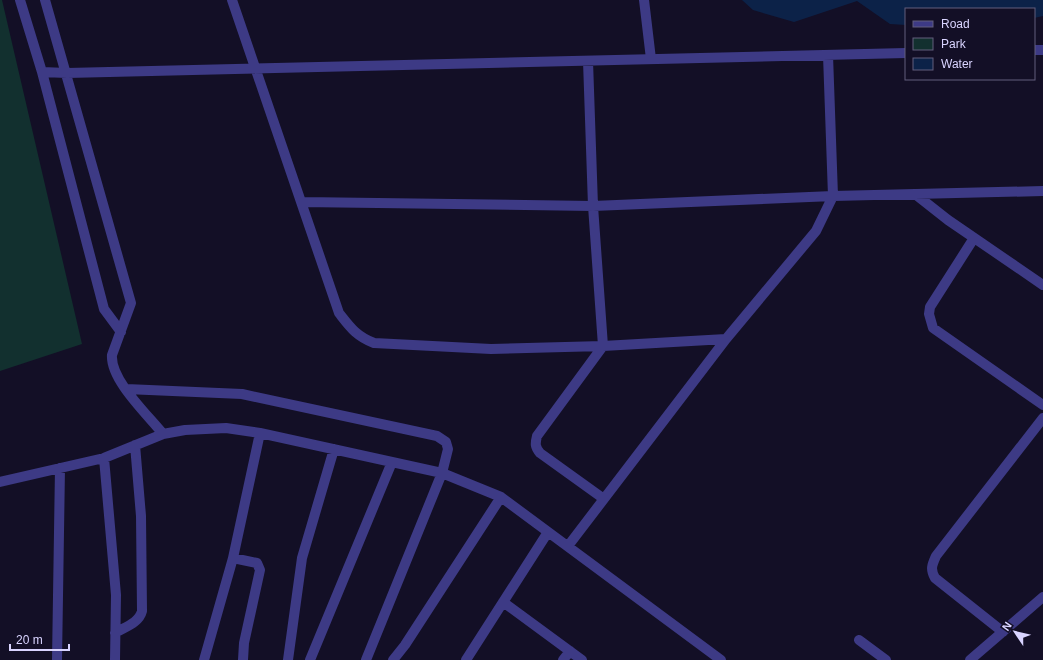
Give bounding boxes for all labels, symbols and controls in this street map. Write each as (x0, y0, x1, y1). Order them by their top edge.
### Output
legend (905, 8, 1035, 80)
text: Road (941, 17, 970, 31)
text: Park (941, 37, 967, 51)
text: Water (941, 57, 973, 71)
north arrow (995, 612, 1035, 652)
text: N (1000, 620, 1014, 633)
scale bar (10, 626, 69, 652)
text: 20 m (16, 633, 43, 647)

